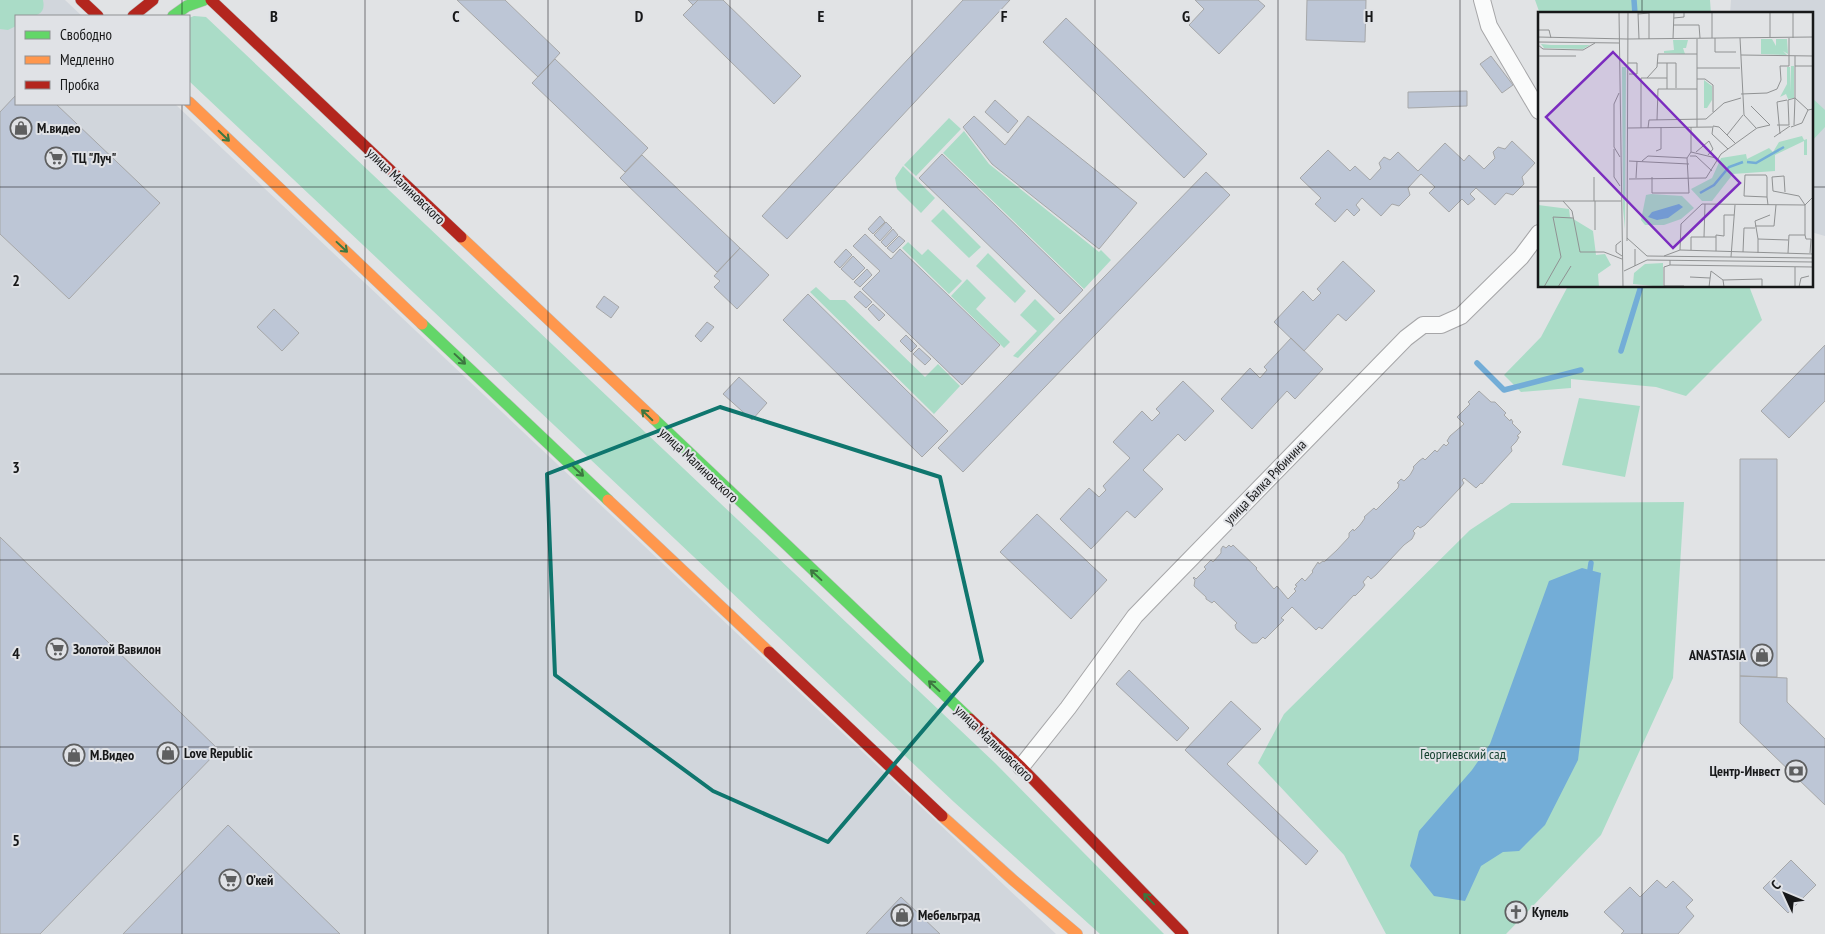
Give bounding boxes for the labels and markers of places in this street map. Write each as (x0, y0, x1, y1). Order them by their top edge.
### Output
shop icon: М.видео (9, 116, 33, 140)
place label: М.видео (37, 119, 81, 137)
supermarket icon: ТЦ "Луч" (44, 146, 68, 170)
place label: ТЦ "Луч" (72, 149, 116, 167)
supermarket icon: Золотой Вавилон (45, 637, 69, 661)
place label: Золотой Вавилон (73, 640, 161, 658)
shop icon: ANASTASIA (1750, 643, 1774, 667)
place label: ANASTASIA (1688, 646, 1747, 664)
shop icon: Love Republic (156, 741, 180, 765)
shop icon: М.Видео (62, 743, 86, 767)
place label: Love Republic (184, 744, 253, 762)
place label: М.Видео (90, 746, 134, 764)
bank icon: Центр-Инвест (1784, 759, 1808, 783)
place label: Центр-Инвест (1709, 762, 1780, 780)
supermarket icon: О’кей (218, 868, 242, 892)
place label: О’кей (246, 871, 273, 889)
church icon: Купель (1504, 900, 1528, 924)
shop icon: Мебельград (890, 903, 914, 927)
place label: Купель (1532, 903, 1569, 921)
place label: Мебельград (918, 906, 981, 924)

